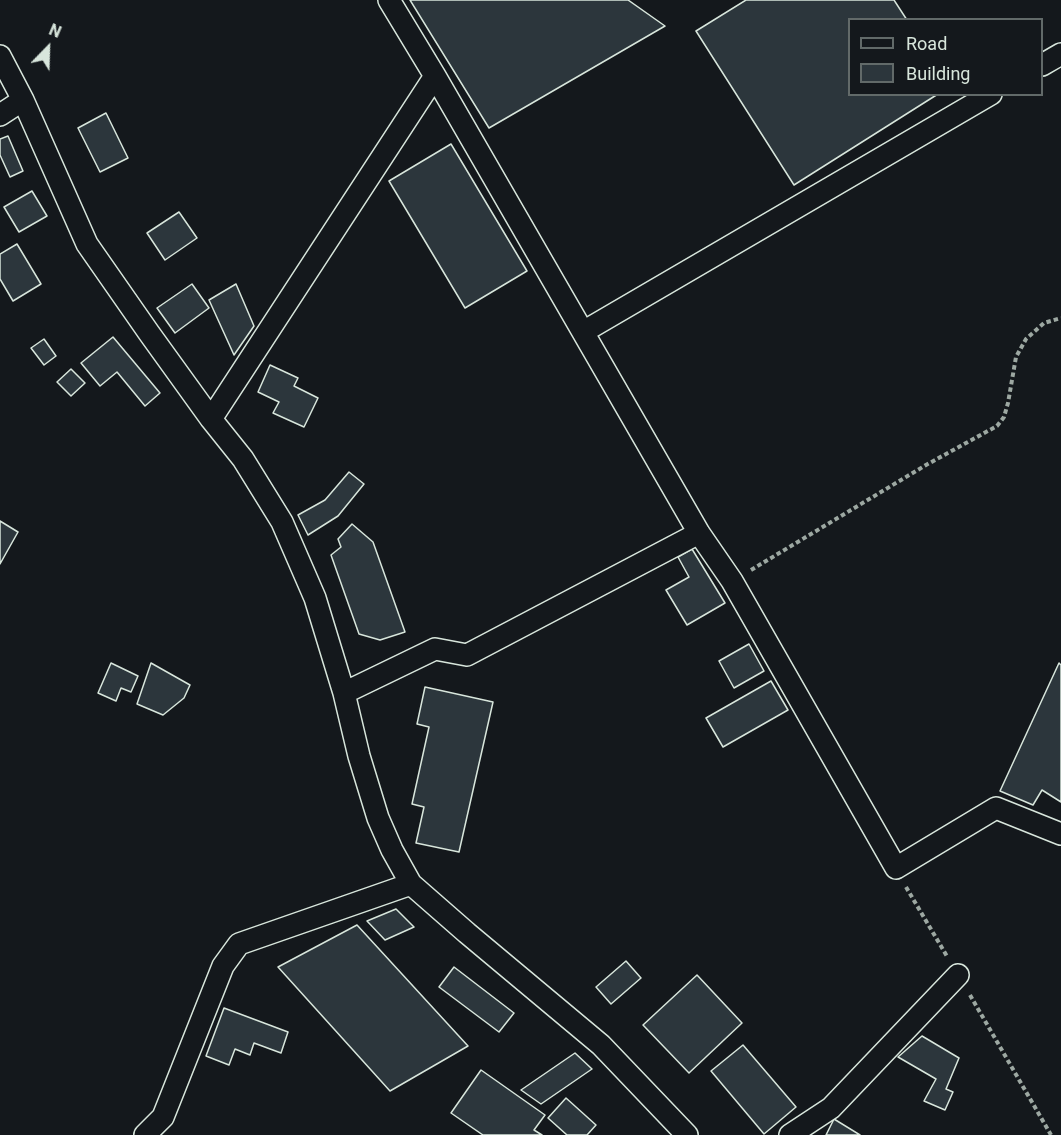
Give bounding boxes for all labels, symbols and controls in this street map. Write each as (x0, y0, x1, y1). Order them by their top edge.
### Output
north arrow (18, 18, 78, 78)
legend (848, 18, 1043, 96)
text: N (46, 20, 64, 42)
text: Road (906, 33, 947, 54)
text: Building (906, 63, 970, 84)

